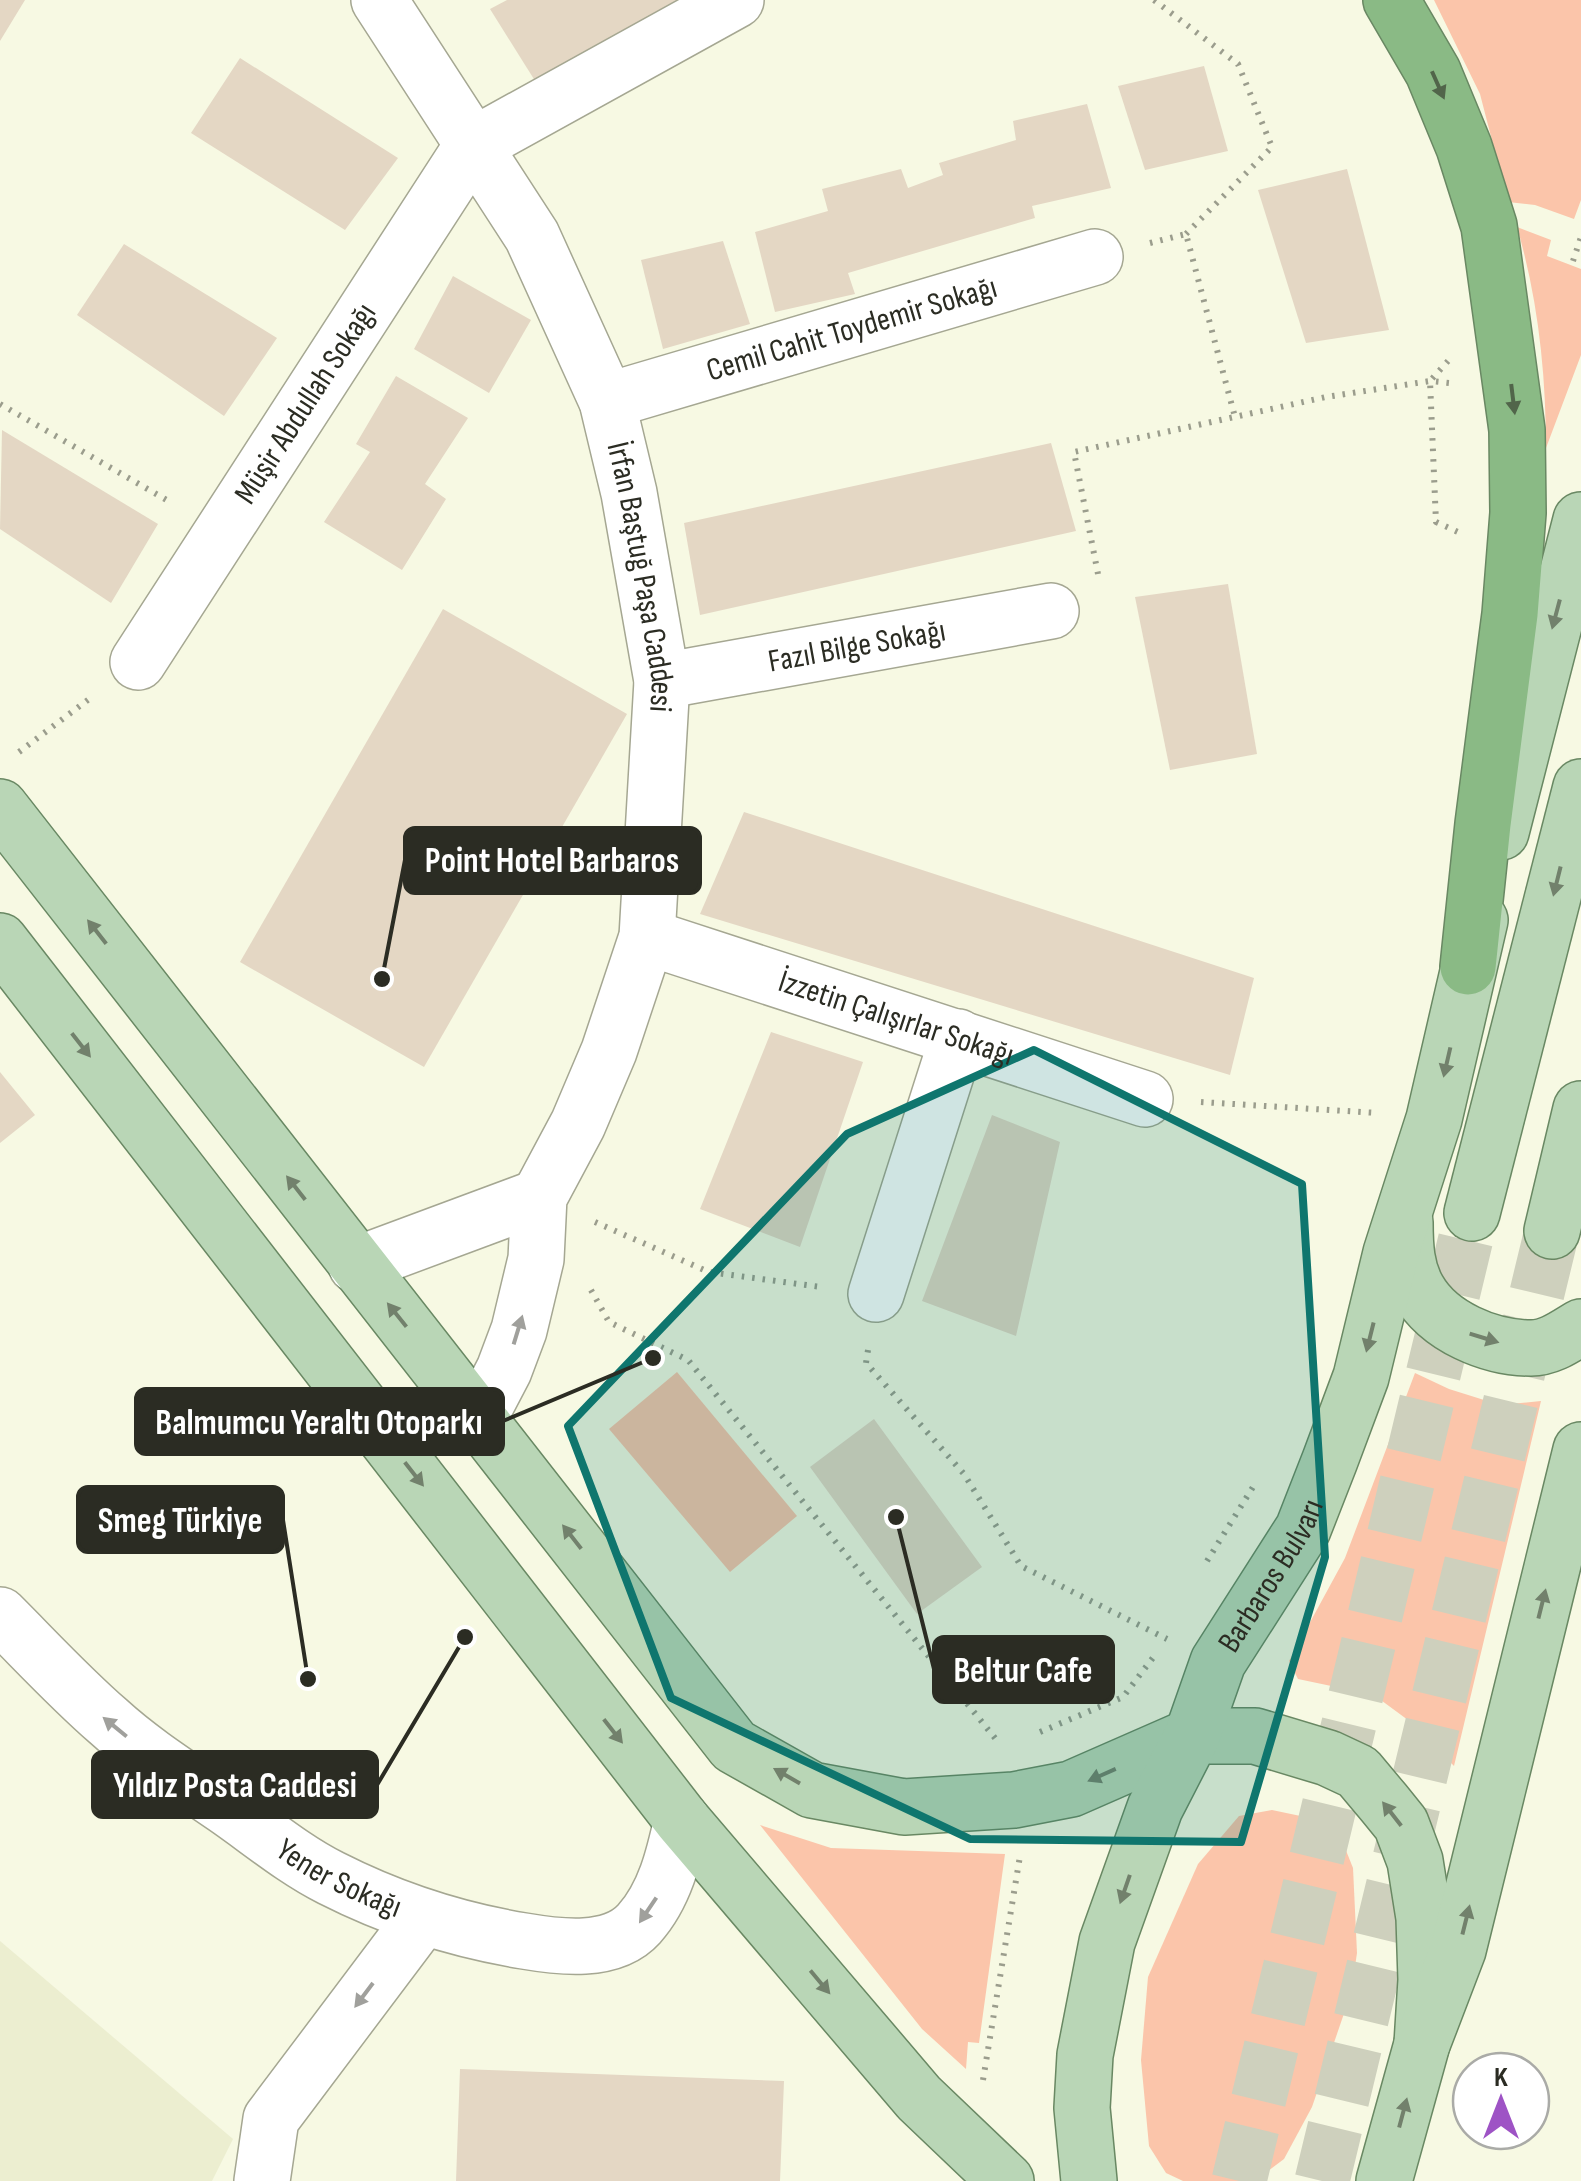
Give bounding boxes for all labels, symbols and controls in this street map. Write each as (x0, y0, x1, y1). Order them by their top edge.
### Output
one-way arrow (1430, 70, 1446, 100)
street label: Cemil Cahit Toydemir Sokağı (702, 268, 1001, 390)
street label: Müşir Abdullah Sokağı (226, 296, 385, 511)
one-way arrow (1506, 384, 1522, 415)
street label: İrfan Baştuğ Paşa Caddesi (598, 438, 681, 713)
one-way arrow (1548, 599, 1564, 630)
street label: Fazıl Bilge Sokağı (765, 611, 949, 681)
callout: Point Hotel Barbaros (405, 828, 700, 893)
text: Point Hotel Barbaros (425, 840, 679, 883)
one-way arrow (1549, 866, 1564, 897)
one-way arrow (87, 919, 108, 944)
street label: İzzetin Çalışırlar Sokağı (774, 962, 1019, 1074)
one-way arrow (71, 1032, 92, 1058)
one-way arrow (1439, 1047, 1454, 1078)
one-way arrow (287, 1175, 307, 1201)
one-way arrow (386, 1302, 408, 1327)
one-way arrow (511, 1314, 526, 1344)
one-way arrow (1362, 1322, 1378, 1353)
one-way arrow (1469, 1331, 1500, 1346)
callout: Balmumcu Yeraltı Otoparkı (136, 1389, 503, 1454)
text: Balmumcu Yeraltı Otoparkı (155, 1402, 483, 1445)
one-way arrow (404, 1461, 425, 1487)
callout: Smeg Türkiye (78, 1487, 283, 1552)
street label: Barbaros Bulvarı (1210, 1494, 1332, 1660)
text: Smeg Türkiye (98, 1500, 262, 1543)
one-way arrow (562, 1524, 582, 1550)
one-way arrow (1535, 1588, 1550, 1619)
callout: Beltur Cafe (934, 1637, 1113, 1702)
text: Beltur Cafe (953, 1650, 1093, 1693)
one-way arrow (103, 1716, 128, 1738)
one-way arrow (603, 1718, 623, 1744)
callout: Yıldız Posta Caddesi (93, 1752, 377, 1817)
text: Yıldız Posta Caddesi (113, 1765, 357, 1808)
one-way arrow (773, 1767, 801, 1785)
one-way arrow (1087, 1767, 1117, 1783)
one-way arrow (1382, 1801, 1403, 1826)
street label: Yener Sokağı (269, 1830, 407, 1927)
one-way arrow (1117, 1875, 1132, 1905)
one-way arrow (639, 1897, 658, 1924)
one-way arrow (1459, 1904, 1474, 1935)
one-way arrow (809, 1969, 831, 1994)
one-way arrow (355, 1982, 375, 2008)
north arrow (1451, 2051, 1551, 2151)
text: K (1494, 2061, 1508, 2094)
one-way arrow (1395, 2097, 1411, 2128)

